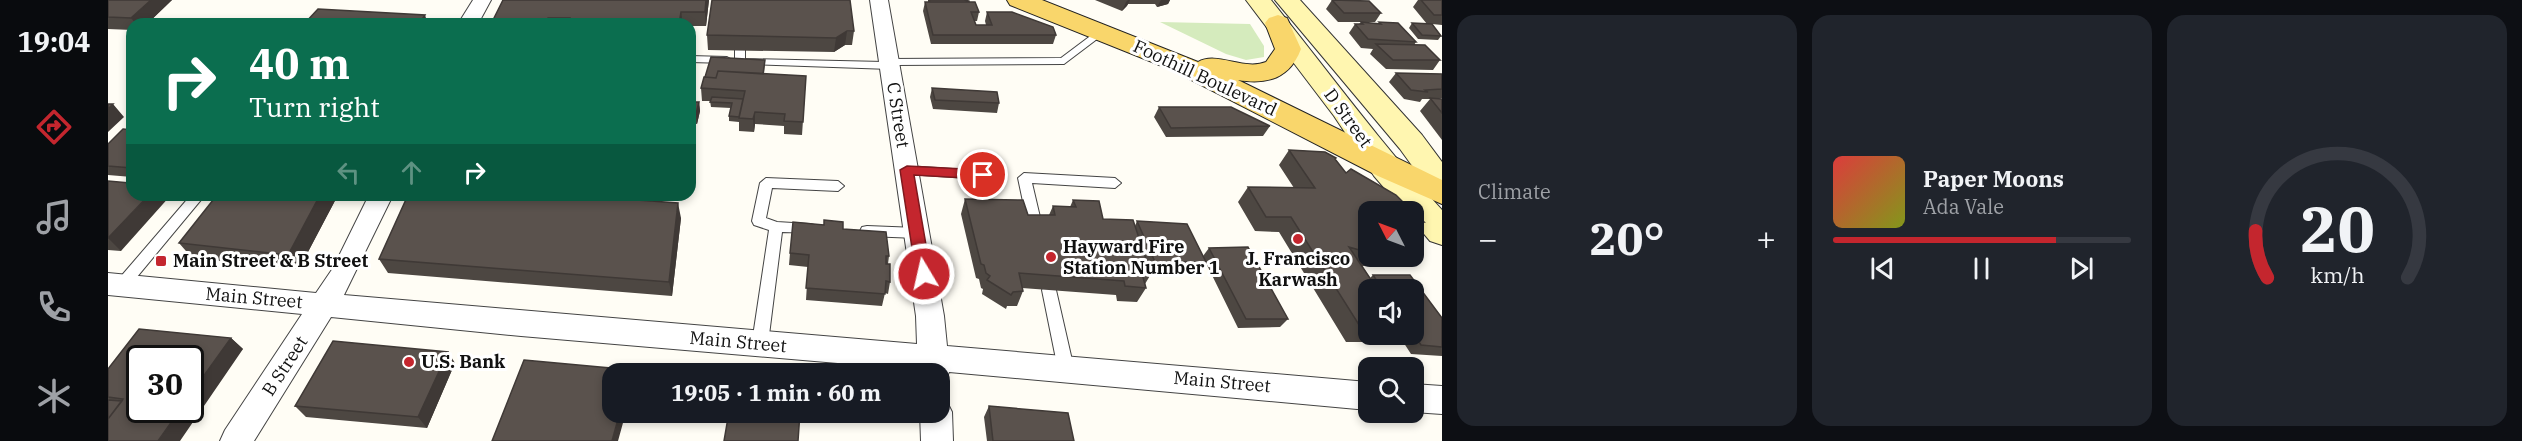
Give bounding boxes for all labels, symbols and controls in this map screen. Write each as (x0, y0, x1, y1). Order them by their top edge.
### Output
text: 19:04 (18, 24, 90, 59)
street label: Foothill Boulevard (1130, 34, 1281, 121)
text: 40 m (249, 36, 350, 91)
icon: right (150, 42, 228, 120)
street label: C Street (882, 80, 915, 150)
street label: D Street (1319, 84, 1378, 152)
text: Turn right (249, 89, 380, 124)
icon: directions (33, 106, 75, 148)
pin (957, 149, 1008, 200)
icon: left (332, 156, 365, 189)
icon: ahead (395, 156, 428, 189)
icon: right (458, 156, 491, 189)
icon: arrive (966, 158, 999, 191)
text: Paper Moons (1923, 164, 2064, 193)
text: Climate (1478, 178, 1551, 205)
text: 20 (2300, 188, 2374, 269)
text: Ada Vale (1923, 193, 2004, 220)
icon: music (33, 196, 75, 238)
north arrow (1358, 201, 1424, 267)
map controls (1358, 201, 1424, 423)
text: 20° (1589, 209, 1665, 267)
text: − (1478, 217, 1498, 260)
text: + (1756, 217, 1776, 260)
marker: J. Francisco Karwash (1291, 232, 1305, 246)
place label: Hayward Fire Station Number 1 (1063, 235, 1220, 279)
position arrow (892, 242, 956, 306)
place label: J. Francisco Karwash (1246, 247, 1350, 291)
place label: Main Street & B Street (173, 249, 368, 272)
marker: Hayward Fire Station Number 1 (1044, 250, 1058, 264)
icon: previous (1866, 252, 1899, 285)
icon: pause (1965, 252, 1998, 285)
icon: next (2065, 252, 2098, 285)
marker: Main Street & B Street (154, 254, 168, 268)
text: km/h (2310, 261, 2364, 289)
button: sound (1358, 279, 1424, 345)
street label: Main Street (205, 282, 304, 313)
icon: phone (33, 286, 75, 328)
street label: Main Street (689, 326, 788, 357)
street label: B Street (257, 331, 312, 400)
speed limit sign: 30 (126, 345, 204, 423)
place label: U.S. Bank (421, 350, 506, 373)
marker: U.S. Bank (402, 355, 416, 369)
button: search (1358, 357, 1424, 423)
street label: Main Street (1173, 366, 1272, 397)
icon: climate (33, 375, 75, 417)
text: 19:05 · 1 min · 60 m (671, 378, 881, 407)

